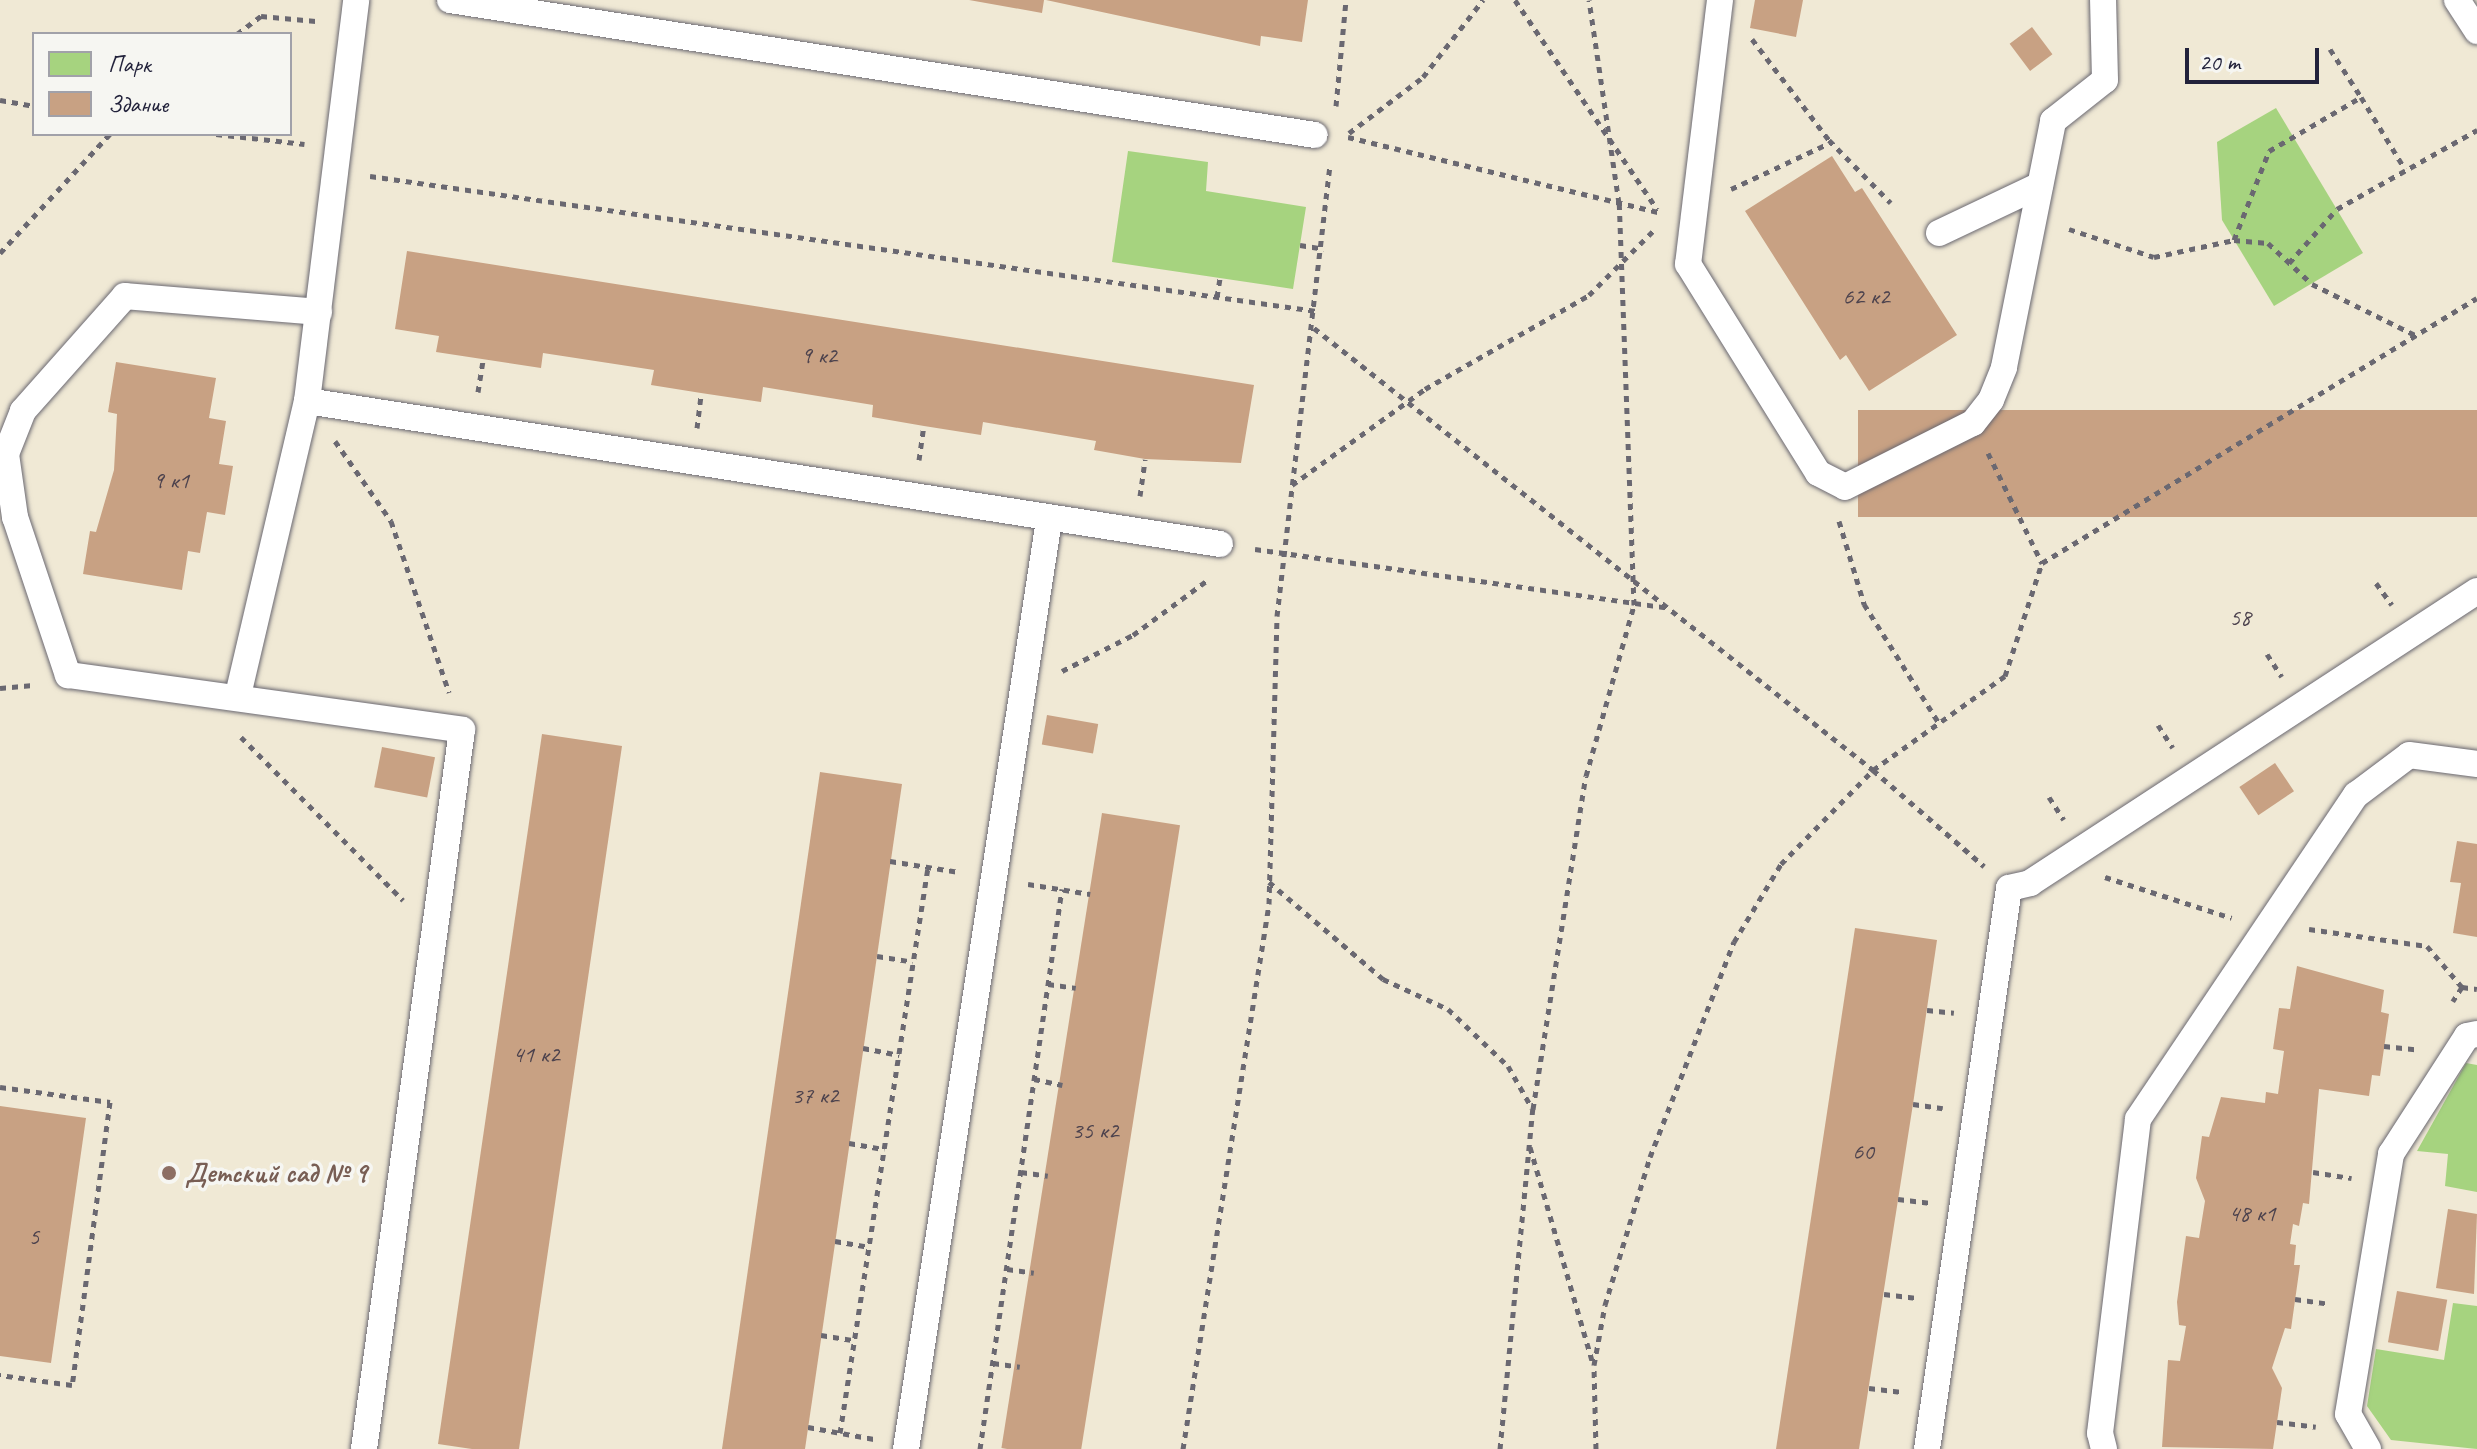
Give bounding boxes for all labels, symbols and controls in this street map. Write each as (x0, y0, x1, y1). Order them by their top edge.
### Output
legend (32, 32, 292, 136)
scale bar (2189, 32, 2323, 82)
text: 20 m (2199, 47, 2240, 77)
text: Парк (108, 49, 151, 79)
text: Здание (108, 89, 168, 119)
house number: 62 к2 (1842, 283, 1890, 311)
house number: 9 к2 (801, 342, 837, 370)
house number: 9 к1 (153, 467, 189, 495)
house number: 58 (2229, 604, 2251, 632)
house number: 41 к2 (512, 1041, 560, 1069)
house number: 37 к2 (791, 1082, 839, 1110)
house number: 35 к2 (1071, 1117, 1119, 1145)
house number: 60 (1852, 1138, 1874, 1166)
place label: Детский сад № 9 (185, 1156, 367, 1190)
marker: Детский сад № 9 (160, 1164, 178, 1182)
house number: 48 к1 (2228, 1200, 2276, 1228)
house number: 5 (29, 1223, 39, 1251)

